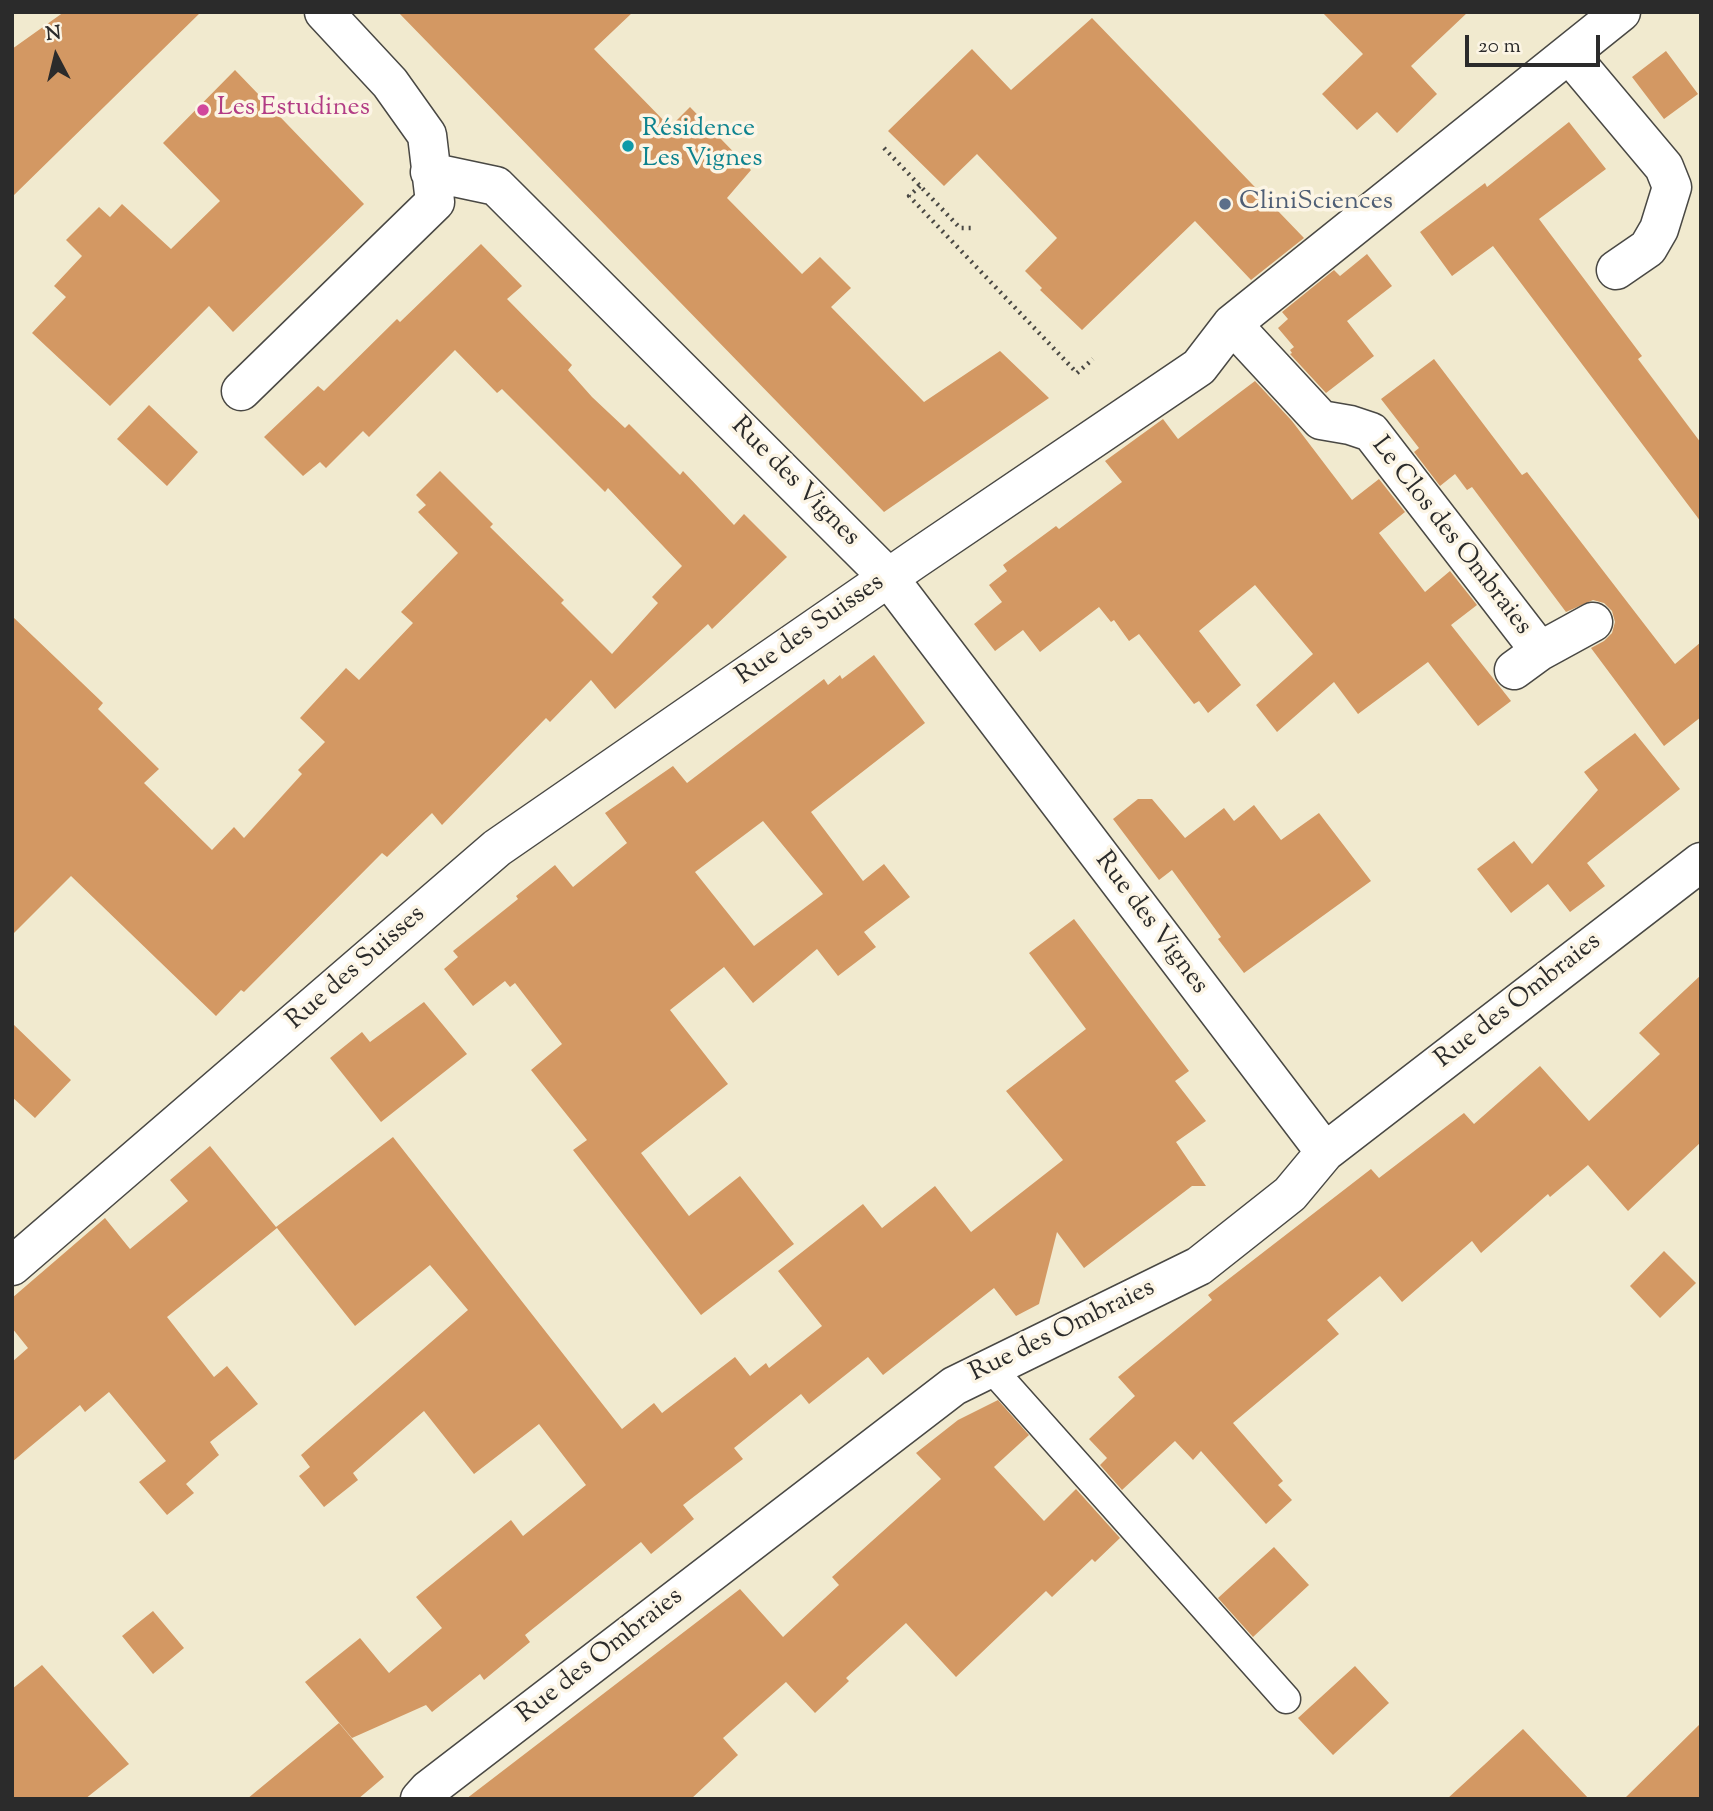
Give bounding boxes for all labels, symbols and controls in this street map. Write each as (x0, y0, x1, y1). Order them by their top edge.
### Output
text: N (44, 20, 63, 49)
north arrow (21, 21, 91, 91)
scale bar (1468, 21, 1603, 65)
text: 20 m (1478, 32, 1521, 62)
place label: Les Estudines (217, 94, 370, 126)
marker: Les Estudines (195, 102, 211, 118)
place label: Résidence Les Vignes (642, 115, 762, 176)
marker: Résidence Les Vignes (620, 138, 636, 154)
place label: CliniSciences (1239, 188, 1393, 220)
marker: CliniSciences (1217, 196, 1233, 212)
street label: Rue des Vignes (723, 412, 865, 554)
street label: Le Clos des Ombraies (1363, 432, 1537, 642)
street label: Rue des Suisses (731, 568, 891, 694)
street label: Rue des Vignes (1086, 847, 1214, 1001)
street label: Rue des Suisses (281, 900, 433, 1038)
street label: Rue des Ombraies (1430, 928, 1608, 1076)
street label: Rue des Ombraies (965, 1274, 1161, 1390)
street label: Rue des Ombraies (512, 1583, 690, 1731)

